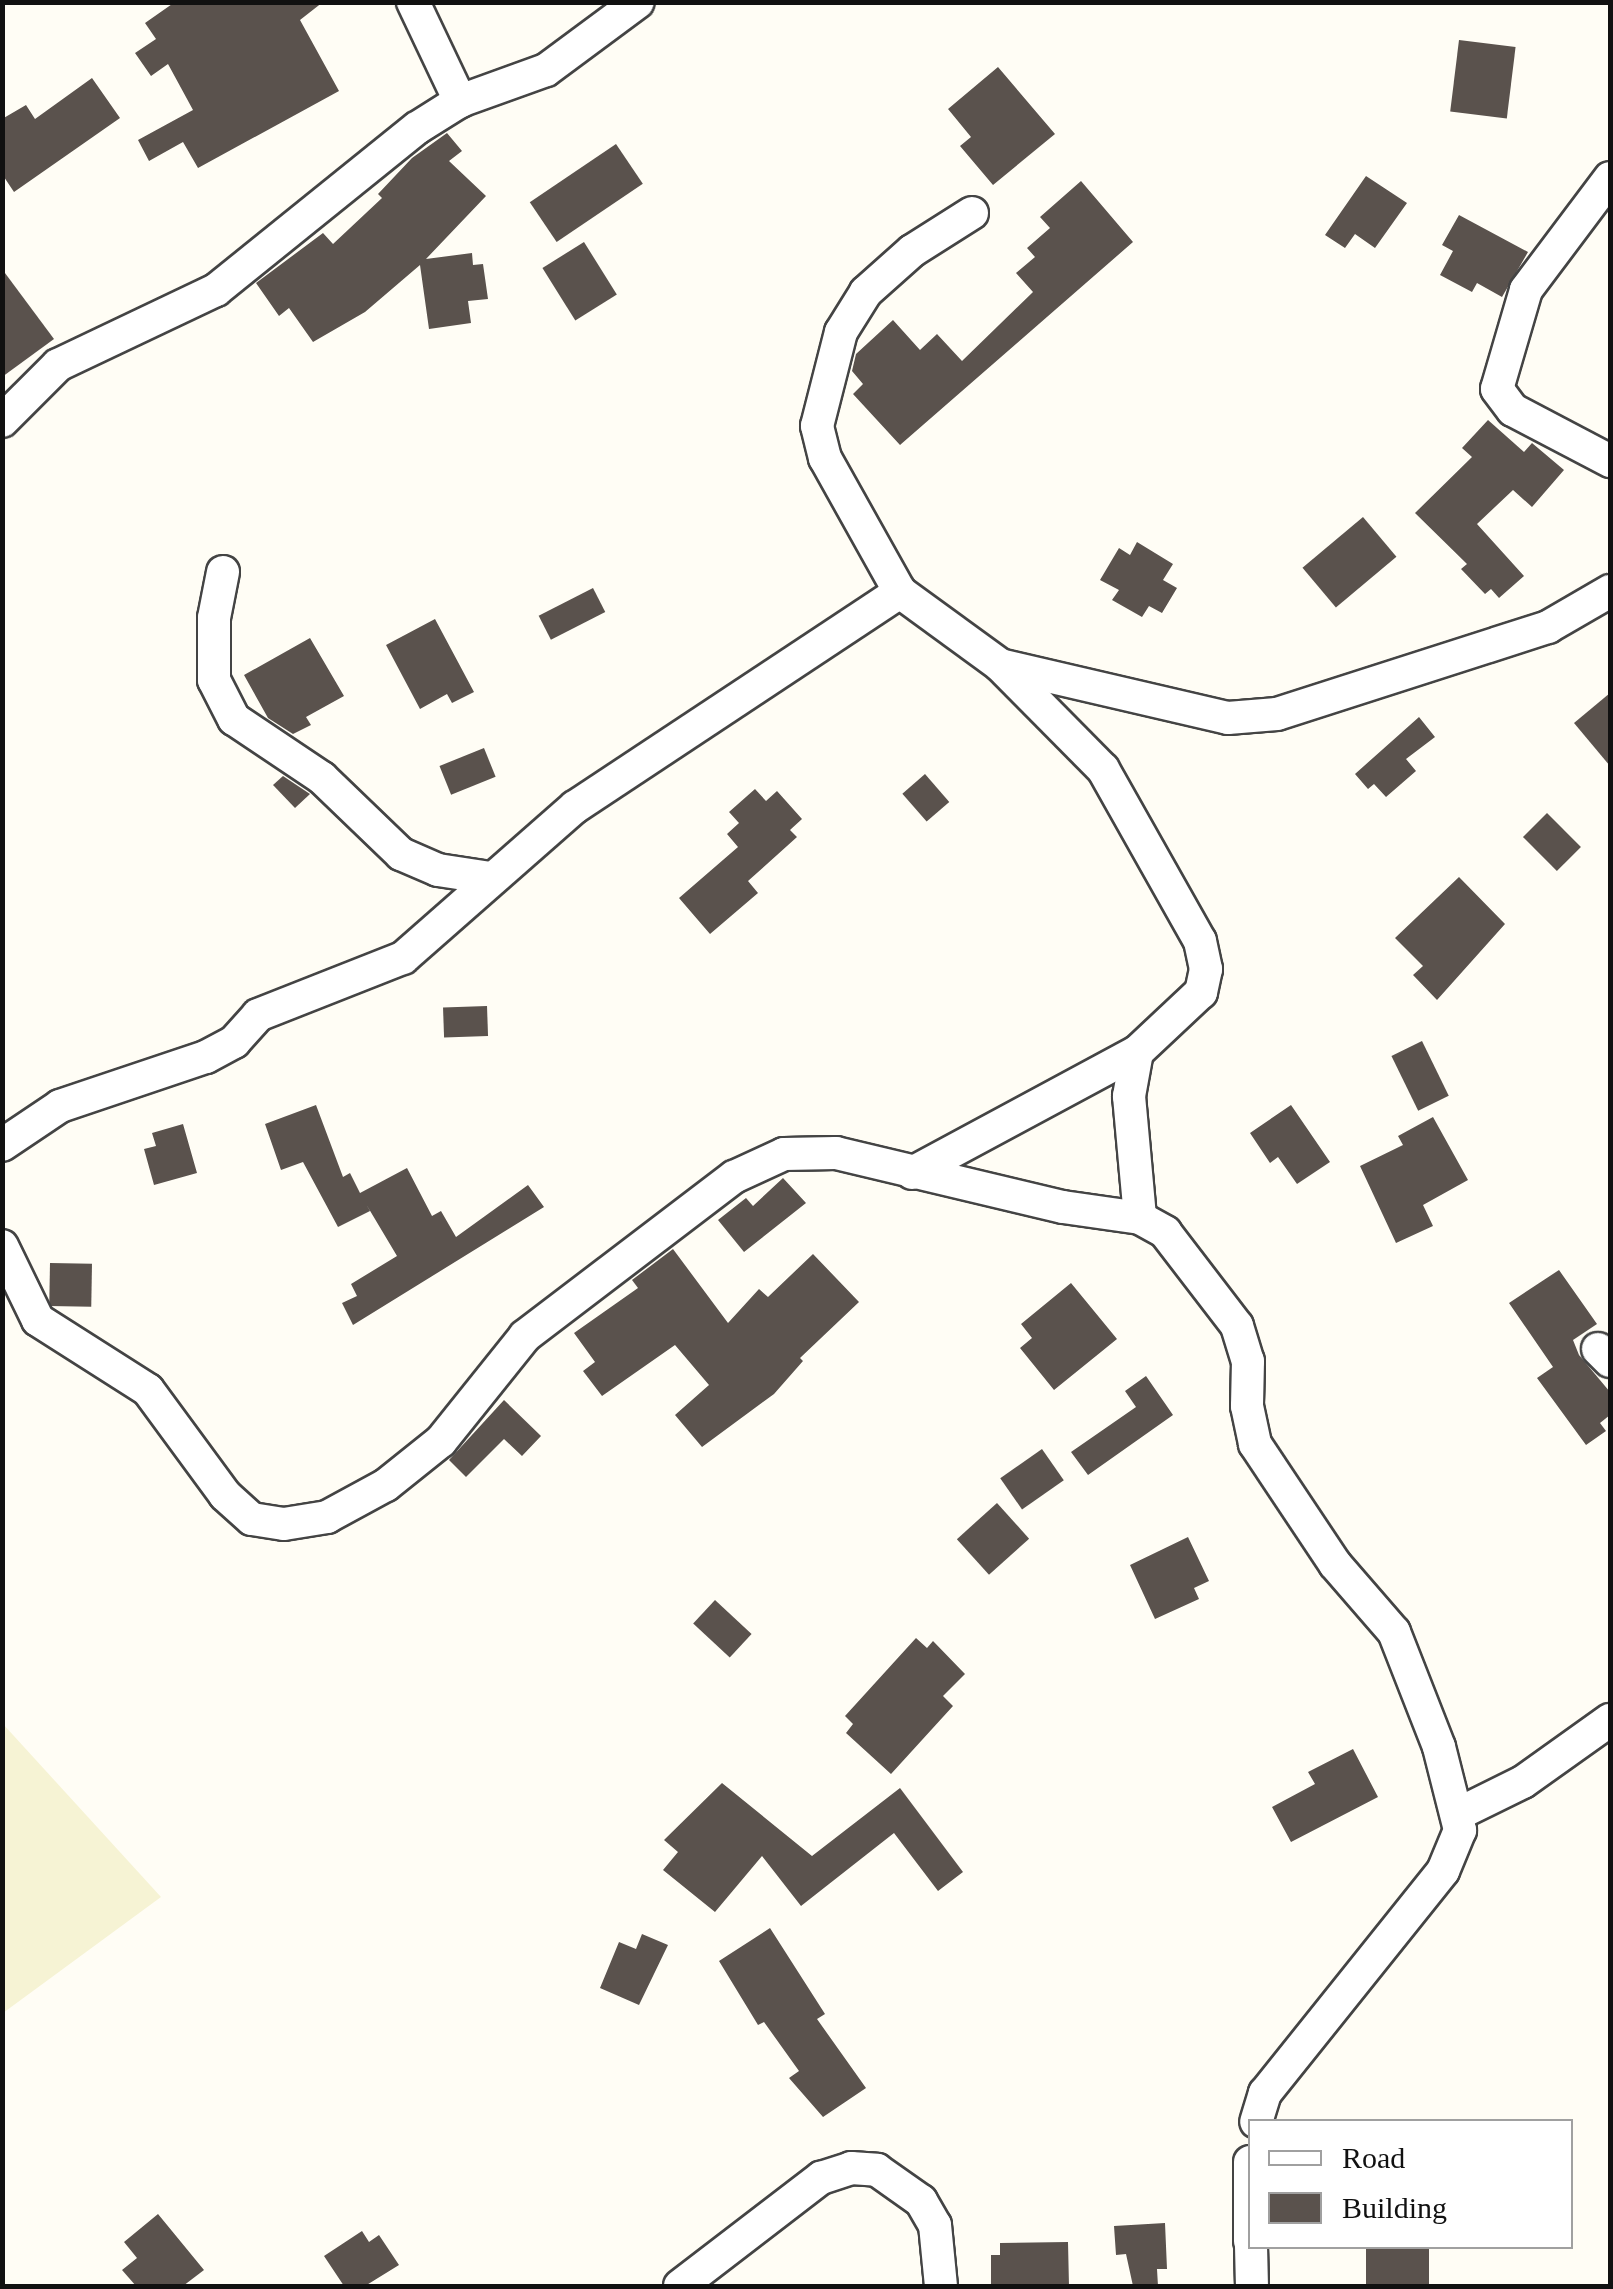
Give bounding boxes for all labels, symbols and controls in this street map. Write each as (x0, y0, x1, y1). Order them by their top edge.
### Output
legend (1248, 2119, 1573, 2249)
text: Road (1342, 2141, 1405, 2174)
text: Building (1342, 2191, 1447, 2224)

